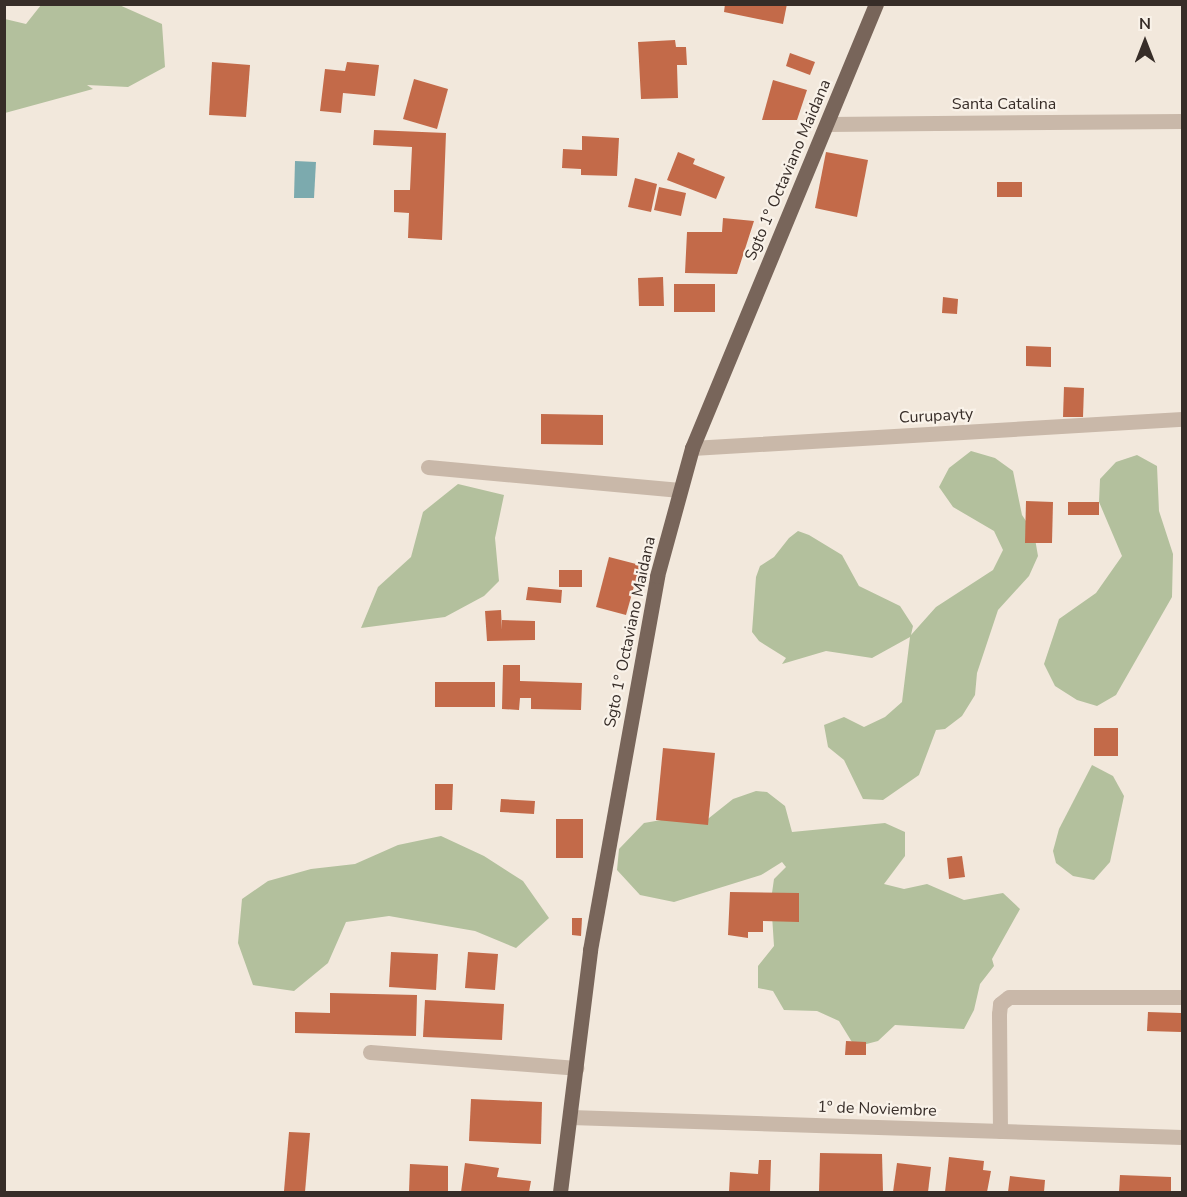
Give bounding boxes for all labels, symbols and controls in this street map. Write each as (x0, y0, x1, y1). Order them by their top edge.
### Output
north arrow (1115, 12, 1175, 72)
text: N (1139, 13, 1151, 35)
street label: Sgto 1° Octaviano Maidana (741, 77, 835, 263)
street label: Santa Catalina (952, 94, 1056, 114)
street label: Curupayty (898, 404, 974, 428)
street label: Sgto 1° Octaviano Maidana (600, 535, 660, 729)
street label: 1º de Noviembre (817, 1097, 937, 1121)

